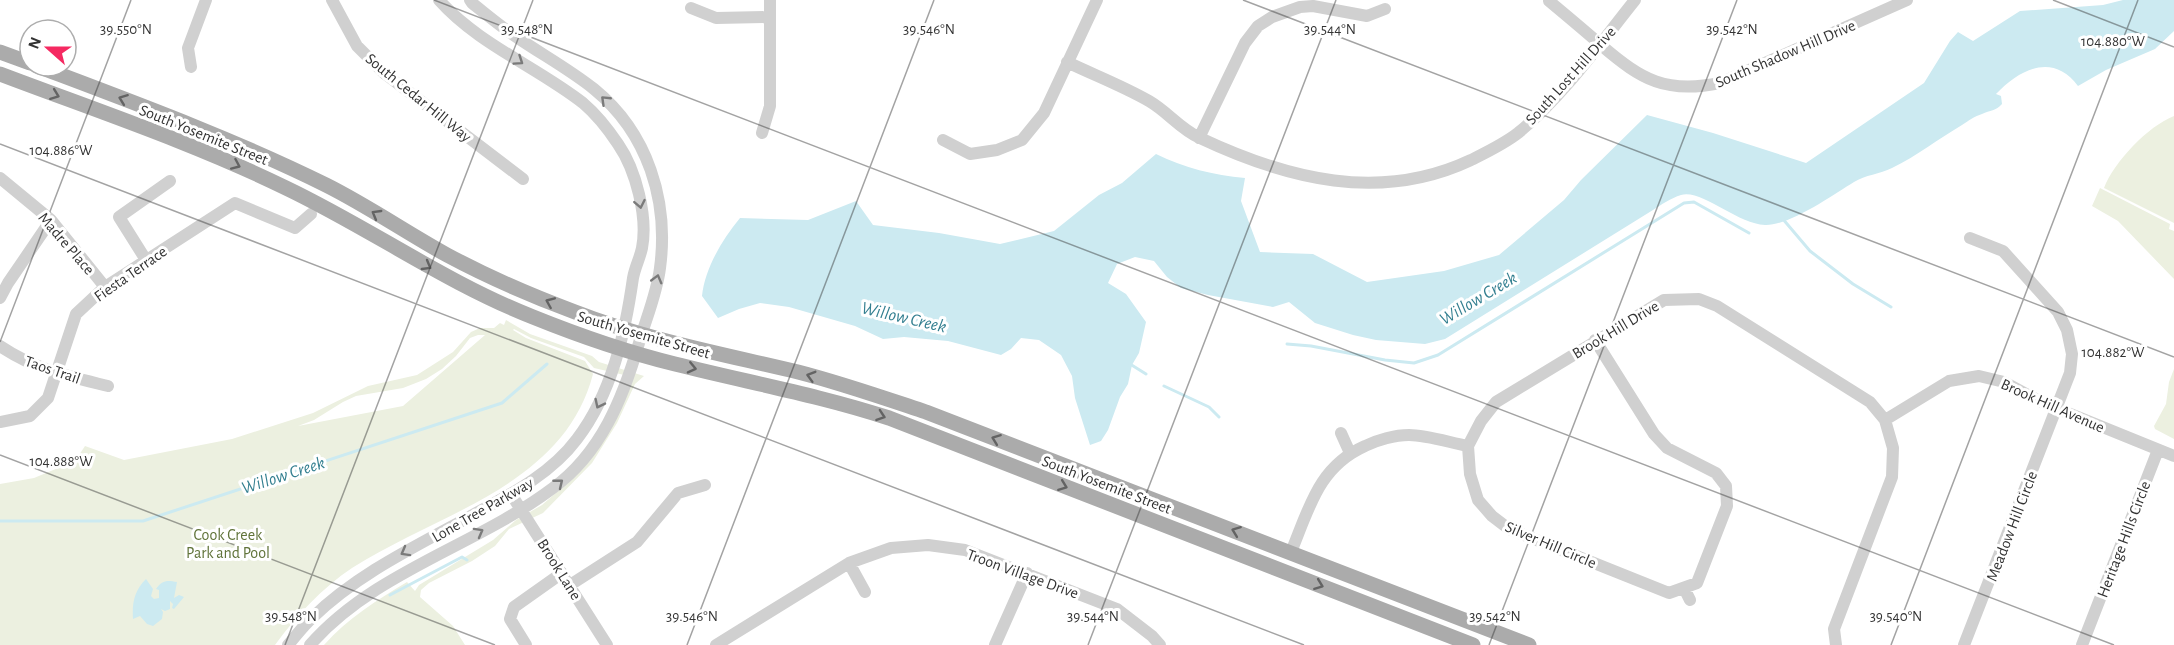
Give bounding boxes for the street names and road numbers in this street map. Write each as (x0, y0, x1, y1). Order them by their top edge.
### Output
street label: South Shadow Hill Drive (1713, 17, 1858, 91)
street label: South Lost Hill Drive (1523, 24, 1619, 128)
street label: South Cedar Hill Way (362, 50, 474, 146)
street label: South Yosemite Street (137, 102, 270, 168)
street label: Madre Place (35, 210, 97, 278)
street label: Fiesta Terrace (91, 243, 170, 305)
street label: Brook Hill Drive (1569, 298, 1662, 362)
street label: South Yosemite Street (576, 308, 712, 362)
street label: Taos Trail (23, 353, 83, 387)
street label: Brook Hill Avenue (1999, 376, 2107, 436)
street label: South Yosemite Street (1040, 453, 1174, 517)
street label: Meadow Hill Circle (1984, 469, 2040, 584)
street label: Lone Tree Parkway (429, 474, 536, 546)
street label: Heritage Hills Circle (2094, 479, 2154, 600)
street label: Silver Hill Circle (1503, 519, 1599, 571)
street label: Brook Lane (534, 536, 584, 603)
street label: Troon Village Drive (965, 546, 1081, 602)

